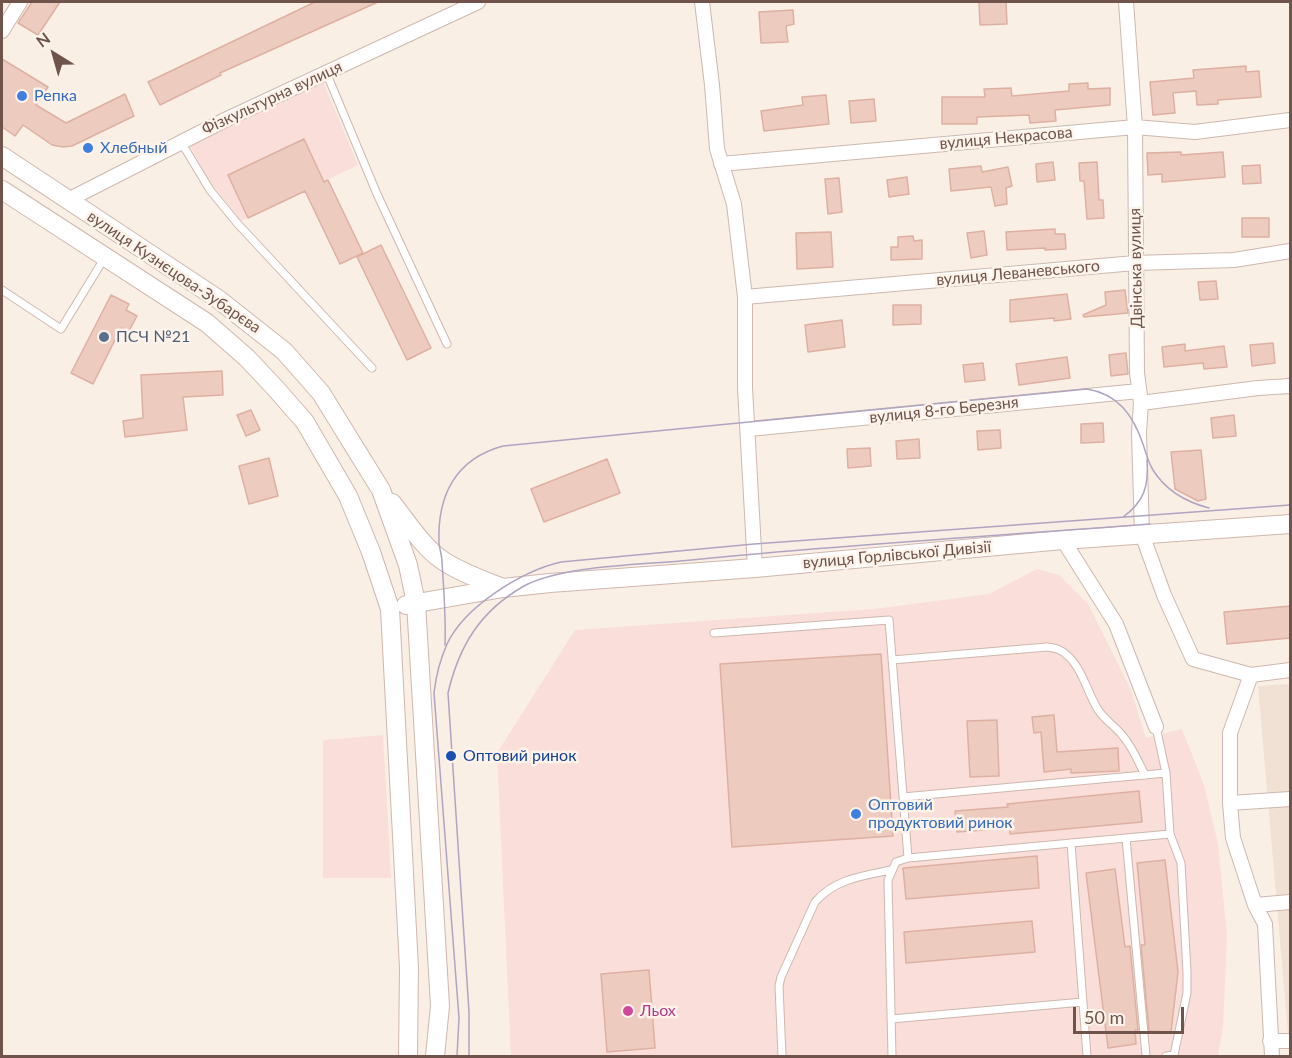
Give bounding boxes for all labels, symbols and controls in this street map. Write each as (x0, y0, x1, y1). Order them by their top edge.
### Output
north arrow (24, 24, 84, 84)
text: N (32, 28, 54, 51)
street label: Фізкультурна вулиця (199, 57, 345, 139)
place label: Репка (34, 86, 77, 106)
marker: Репка (15, 89, 29, 103)
street label: вулиця Некрасова (939, 123, 1073, 153)
place label: Хлебный (100, 138, 167, 158)
marker: Хлебный (81, 141, 95, 155)
street label: вулиця Кузнєцова-Зубарєва (84, 207, 264, 337)
street label: Двінська вулиця (1125, 208, 1147, 328)
street label: вулиця Леваневського (935, 256, 1101, 290)
place label: ПСЧ №21 (116, 327, 190, 347)
marker: ПСЧ №21 (97, 330, 111, 344)
street label: вулиця 8-го Березня (868, 393, 1020, 427)
street label: вулиця Горлівської Дивізії (802, 537, 992, 573)
place label: Оптовий ринок (463, 746, 576, 766)
marker: Оптовий ринок (444, 749, 458, 763)
place label: Оптовий продуктовий ринок (868, 795, 1013, 833)
marker: Оптовий продуктовий ринок (849, 807, 863, 821)
scale bar (1076, 995, 1187, 1033)
place label: Льох (640, 1001, 676, 1021)
marker: Льох (621, 1004, 635, 1018)
text: 50 m (1084, 1006, 1124, 1028)

